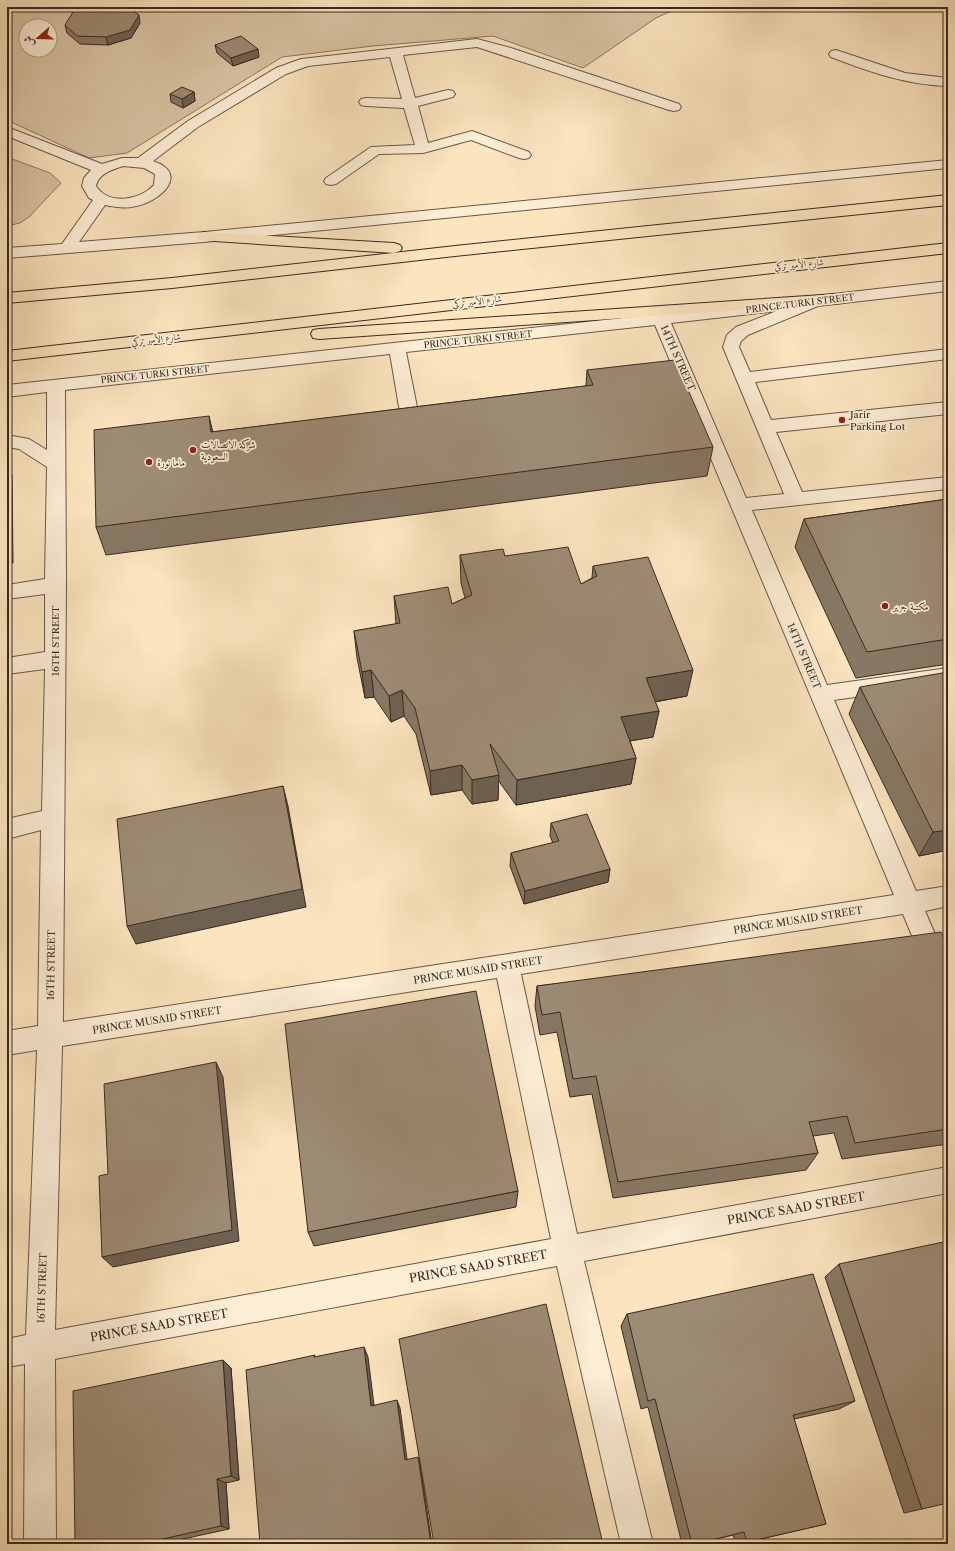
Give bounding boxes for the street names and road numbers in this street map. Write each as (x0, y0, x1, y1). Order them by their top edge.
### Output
street label: شارع الأمير تركي (774, 255, 825, 275)
street label: PRINCE TURKI STREET (745, 291, 855, 315)
street label: شارع الأمير تركي (452, 292, 503, 312)
street label: 14TH STREET (658, 323, 699, 393)
street label: PRINCE TURKI STREET (423, 328, 533, 350)
street label: شارع الأمير تركي (131, 330, 182, 350)
street label: PRINCE TURKI STREET (100, 363, 210, 385)
street label: 16TH STREET (49, 605, 62, 676)
street label: 14TH STREET (784, 621, 824, 692)
street label: PRINCE MUSAID STREET (732, 903, 864, 937)
street label: 16TH STREET (44, 929, 58, 1000)
street label: PRINCE MUSAID STREET (412, 953, 544, 987)
street label: PRINCE MUSAID STREET (91, 1003, 223, 1037)
street label: PRINCE SAAD STREET (726, 1188, 866, 1228)
street label: PRINCE SAAD STREET (408, 1246, 548, 1286)
street label: 16TH STREET (34, 1252, 50, 1324)
street label: PRINCE SAAD STREET (89, 1305, 229, 1345)

